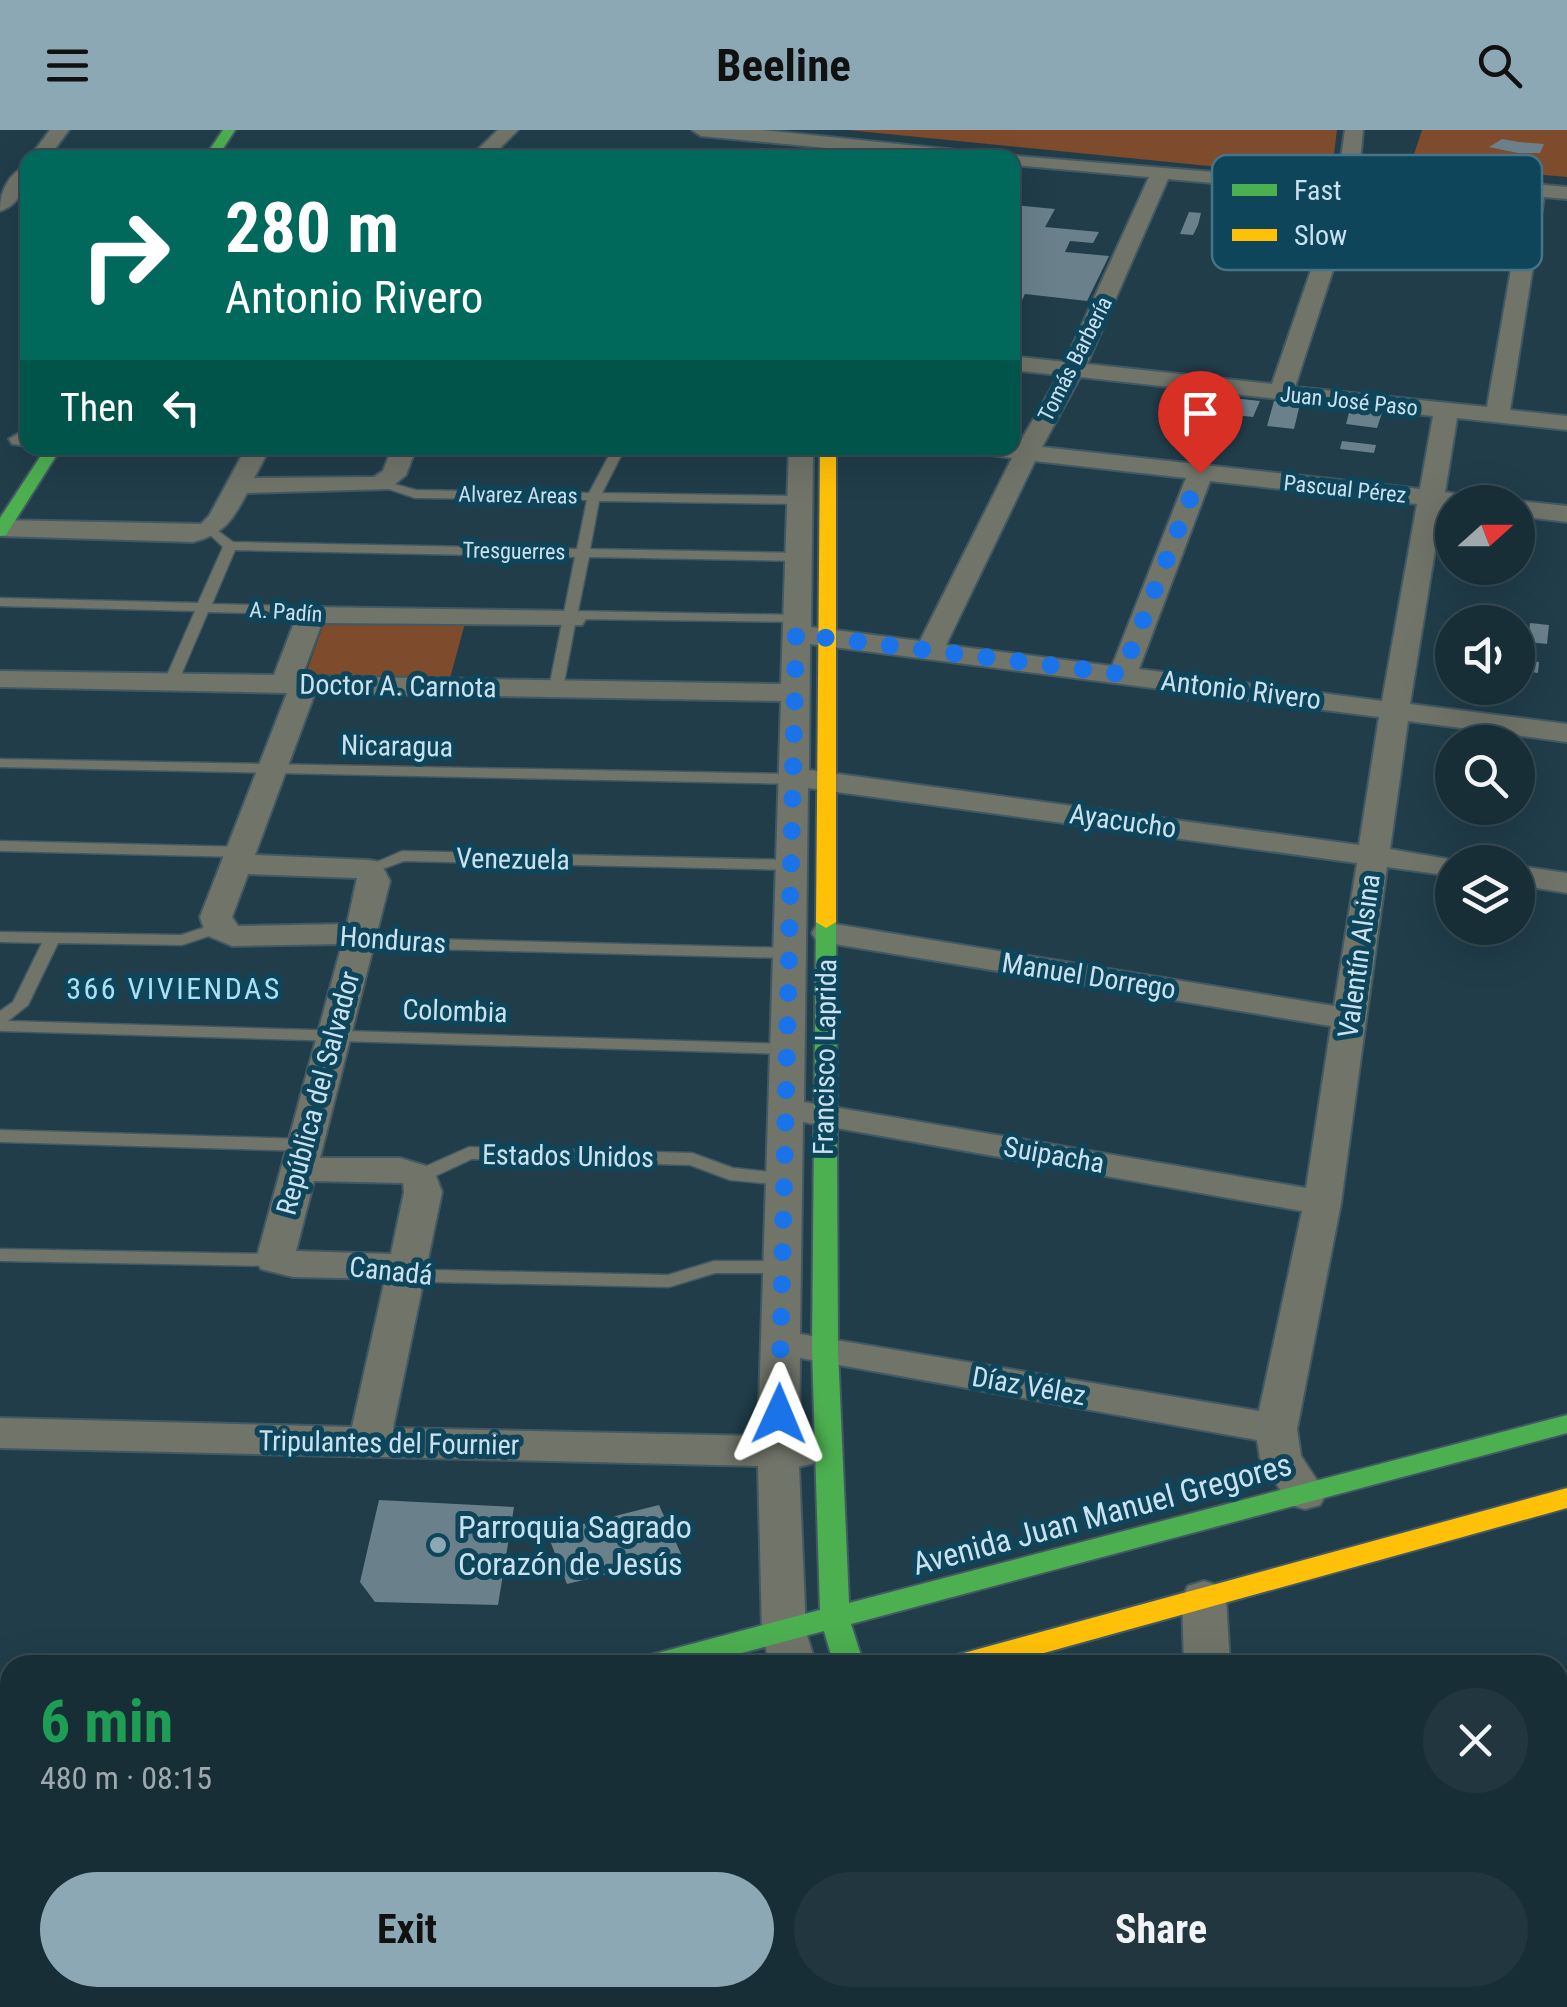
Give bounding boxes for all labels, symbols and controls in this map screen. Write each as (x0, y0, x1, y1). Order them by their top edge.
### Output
icon: menu (40, 38, 95, 93)
icon: search (1472, 38, 1527, 93)
text: Beeline (716, 39, 851, 92)
legend (1212, 155, 1542, 270)
text: Fast (1294, 174, 1341, 207)
text: 280 m (225, 187, 399, 269)
icon: right (60, 190, 190, 320)
text: Slow (1294, 219, 1347, 252)
text: Antonio Rivero (225, 271, 483, 324)
street label: Tomás Barbería (1033, 293, 1117, 425)
pin (1158, 371, 1243, 474)
icon: left (154, 380, 209, 435)
street label: Juan José Paso (1279, 381, 1419, 421)
text: Then (60, 386, 134, 430)
icon: arrive (1173, 386, 1228, 441)
street label: Pascual Pérez (1283, 470, 1407, 508)
street label: Alvarez Areas (458, 481, 578, 509)
north arrow (1435, 485, 1535, 585)
map controls (1435, 485, 1535, 945)
street label: Tresguerres (462, 538, 566, 564)
street label: A. Padín (249, 597, 323, 627)
button: sound (1435, 605, 1535, 705)
street label: Antonio Rivero (1159, 664, 1323, 716)
street label: Doctor A. Carnota (299, 668, 497, 704)
button: search (1435, 725, 1535, 825)
street label: Nicaragua (341, 729, 453, 763)
street label: Ayacucho (1068, 797, 1178, 845)
street label: Venezuela (456, 842, 570, 876)
button: layers (1435, 845, 1535, 945)
street label: Valentín Alsina (1331, 872, 1387, 1040)
street label: Honduras (339, 920, 447, 960)
street label: Manuel Dorrego (1000, 946, 1178, 1006)
street label: Francisco Laprida (807, 959, 843, 1155)
street label: República del Salvador (270, 968, 366, 1218)
district label: 366 VIVIENDAS (66, 971, 282, 1006)
street label: Colombia (402, 993, 508, 1029)
street label: Suipacha (1001, 1130, 1107, 1180)
street label: Estados Unidos (482, 1138, 654, 1174)
street label: Canadá (348, 1250, 434, 1292)
street label: Díaz Vélez (970, 1360, 1088, 1412)
position arrow (727, 1362, 831, 1466)
street label: Tripulantes del Fournier (258, 1424, 520, 1462)
street label: Avenida Juan Manuel Gregores (908, 1445, 1296, 1583)
place label: Parroquia Sagrado Corazón de Jesús (458, 1508, 692, 1583)
marker: Parroquia Sagrado Corazón de Jesús (427, 1534, 449, 1556)
text: 6 min (40, 1686, 173, 1757)
button: close (1423, 1688, 1528, 1793)
text: 480 m · 08:15 (40, 1759, 212, 1797)
button: Exit (40, 1872, 774, 1987)
button: Share (794, 1872, 1528, 1987)

